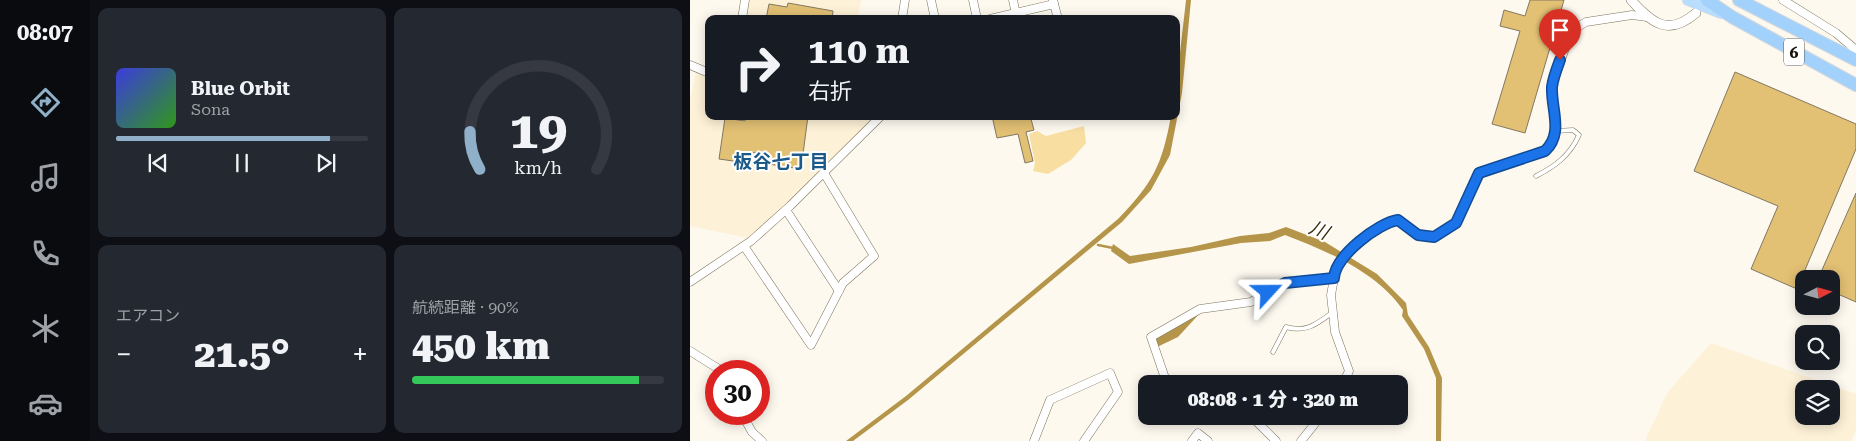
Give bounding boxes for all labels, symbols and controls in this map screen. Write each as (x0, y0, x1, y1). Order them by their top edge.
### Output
pin (1539, 9, 1581, 60)
icon: arrive (1546, 16, 1574, 44)
text: 08:07 (17, 20, 73, 45)
text: 110 m (808, 31, 909, 72)
icon: right (725, 35, 790, 100)
road number: 6 (1784, 38, 1804, 66)
text: Blue Orbit (191, 77, 290, 100)
text: 右折 (808, 79, 852, 104)
icon: directions (28, 85, 63, 120)
text: Sona (191, 100, 230, 119)
text: 19 (509, 100, 567, 161)
icon: previous (144, 149, 172, 177)
icon: pause (228, 149, 256, 177)
icon: next (312, 149, 340, 177)
district label: 板谷七丁目 (733, 150, 829, 173)
text: km/h (514, 157, 562, 178)
icon: music (28, 160, 63, 195)
water label: 川 (1306, 216, 1334, 245)
icon: phone (28, 236, 63, 271)
position arrow (1241, 265, 1293, 317)
north arrow (1795, 270, 1840, 315)
map controls (1795, 270, 1840, 425)
text: 航続距離 · 90% (412, 298, 519, 317)
text: エアコン (116, 306, 180, 325)
icon: climate (28, 311, 63, 346)
text: 450 km (412, 324, 550, 368)
button: search (1795, 325, 1840, 370)
text: 21.5° (194, 332, 290, 376)
text: − (116, 338, 132, 371)
text: + (352, 338, 368, 371)
speed limit sign: 30 (705, 360, 770, 425)
button: layers (1795, 380, 1840, 425)
icon: car (28, 386, 63, 421)
text: 08:08 · 1 分 · 320 m (1188, 388, 1358, 411)

